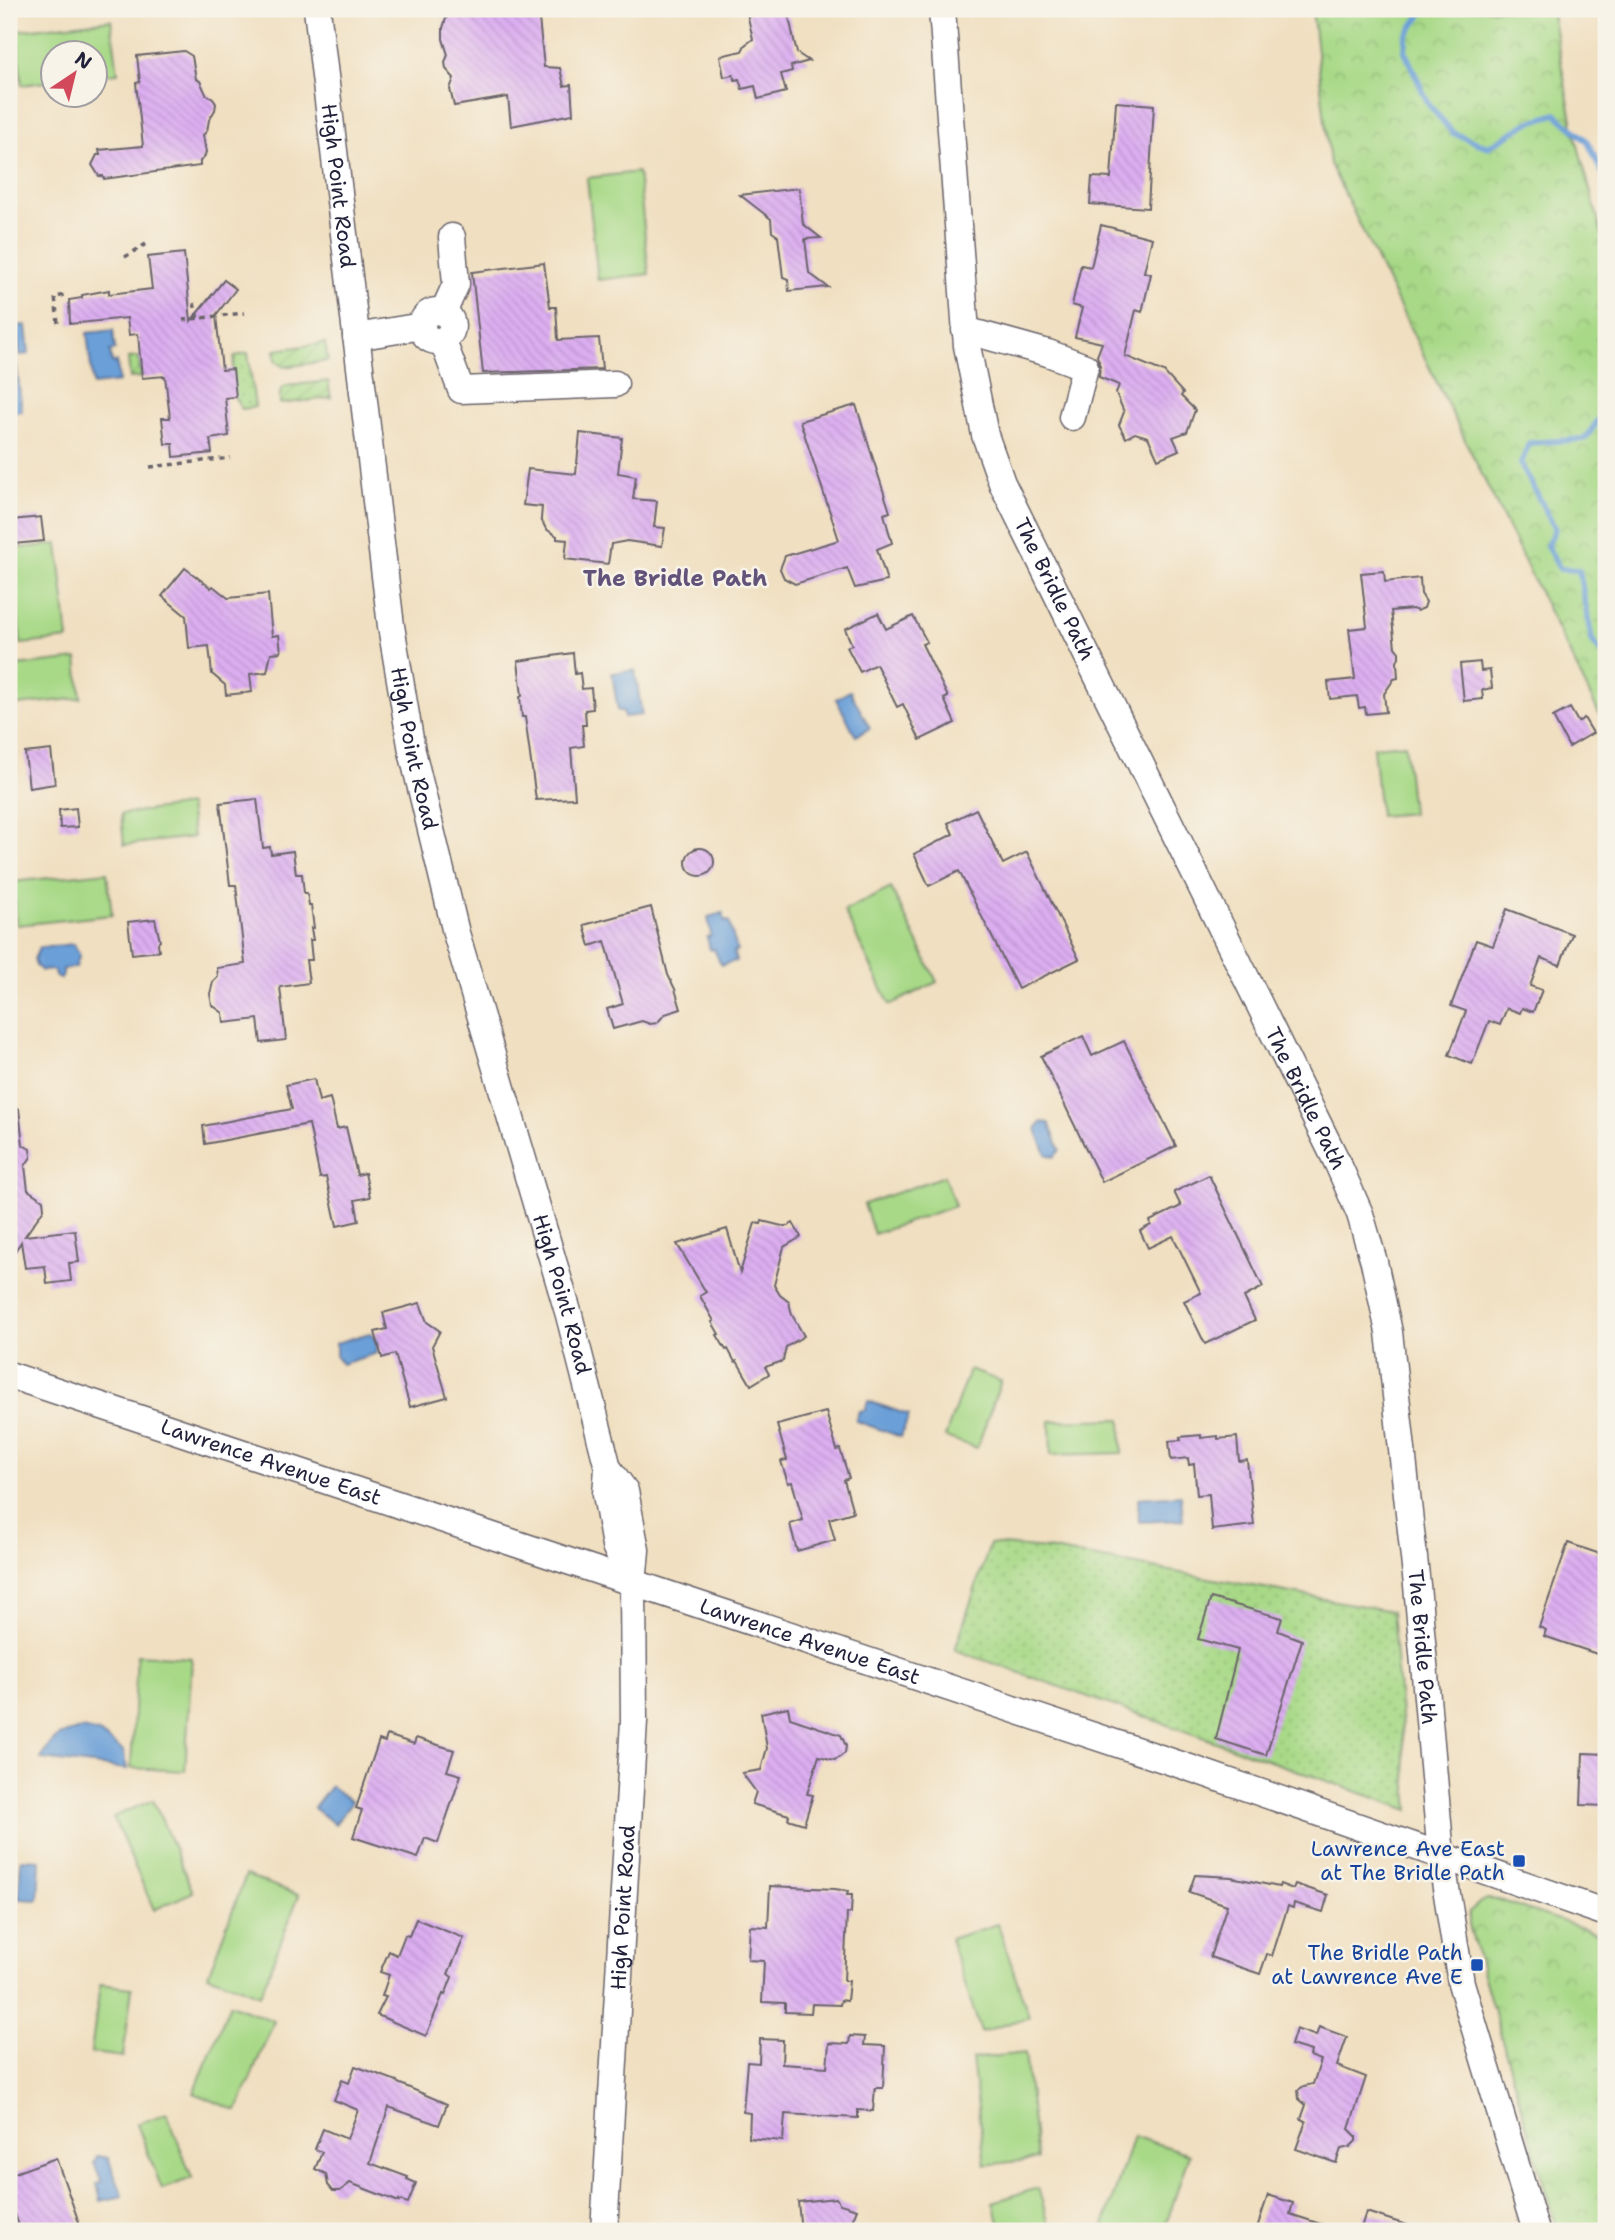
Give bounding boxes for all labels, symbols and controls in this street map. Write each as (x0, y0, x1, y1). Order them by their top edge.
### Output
north arrow (38, 38, 108, 108)
text: N (70, 46, 97, 75)
street label: High Point Road (314, 102, 362, 270)
street label: The Bridle Path (1007, 513, 1101, 665)
district label: The Bridle Path (583, 563, 767, 593)
street label: High Point Road (384, 665, 445, 833)
street label: The Bridle Path (1259, 1023, 1353, 1174)
street label: High Point Road (526, 1211, 598, 1378)
street label: Lawrence Avenue East (157, 1412, 385, 1512)
street label: The Bridle Path (1401, 1568, 1443, 1726)
street label: Lawrence Avenue East (696, 1592, 924, 1691)
street label: High Point Road (604, 1824, 642, 1991)
place label: Lawrence Ave East at The Bridle Path (1311, 1835, 1505, 1887)
marker: Lawrence Ave East at The Bridle Path (1511, 1853, 1527, 1869)
place label: The Bridle Path at Lawrence Ave E (1271, 1939, 1463, 1991)
marker: The Bridle Path at Lawrence Ave E (1469, 1957, 1485, 1973)

